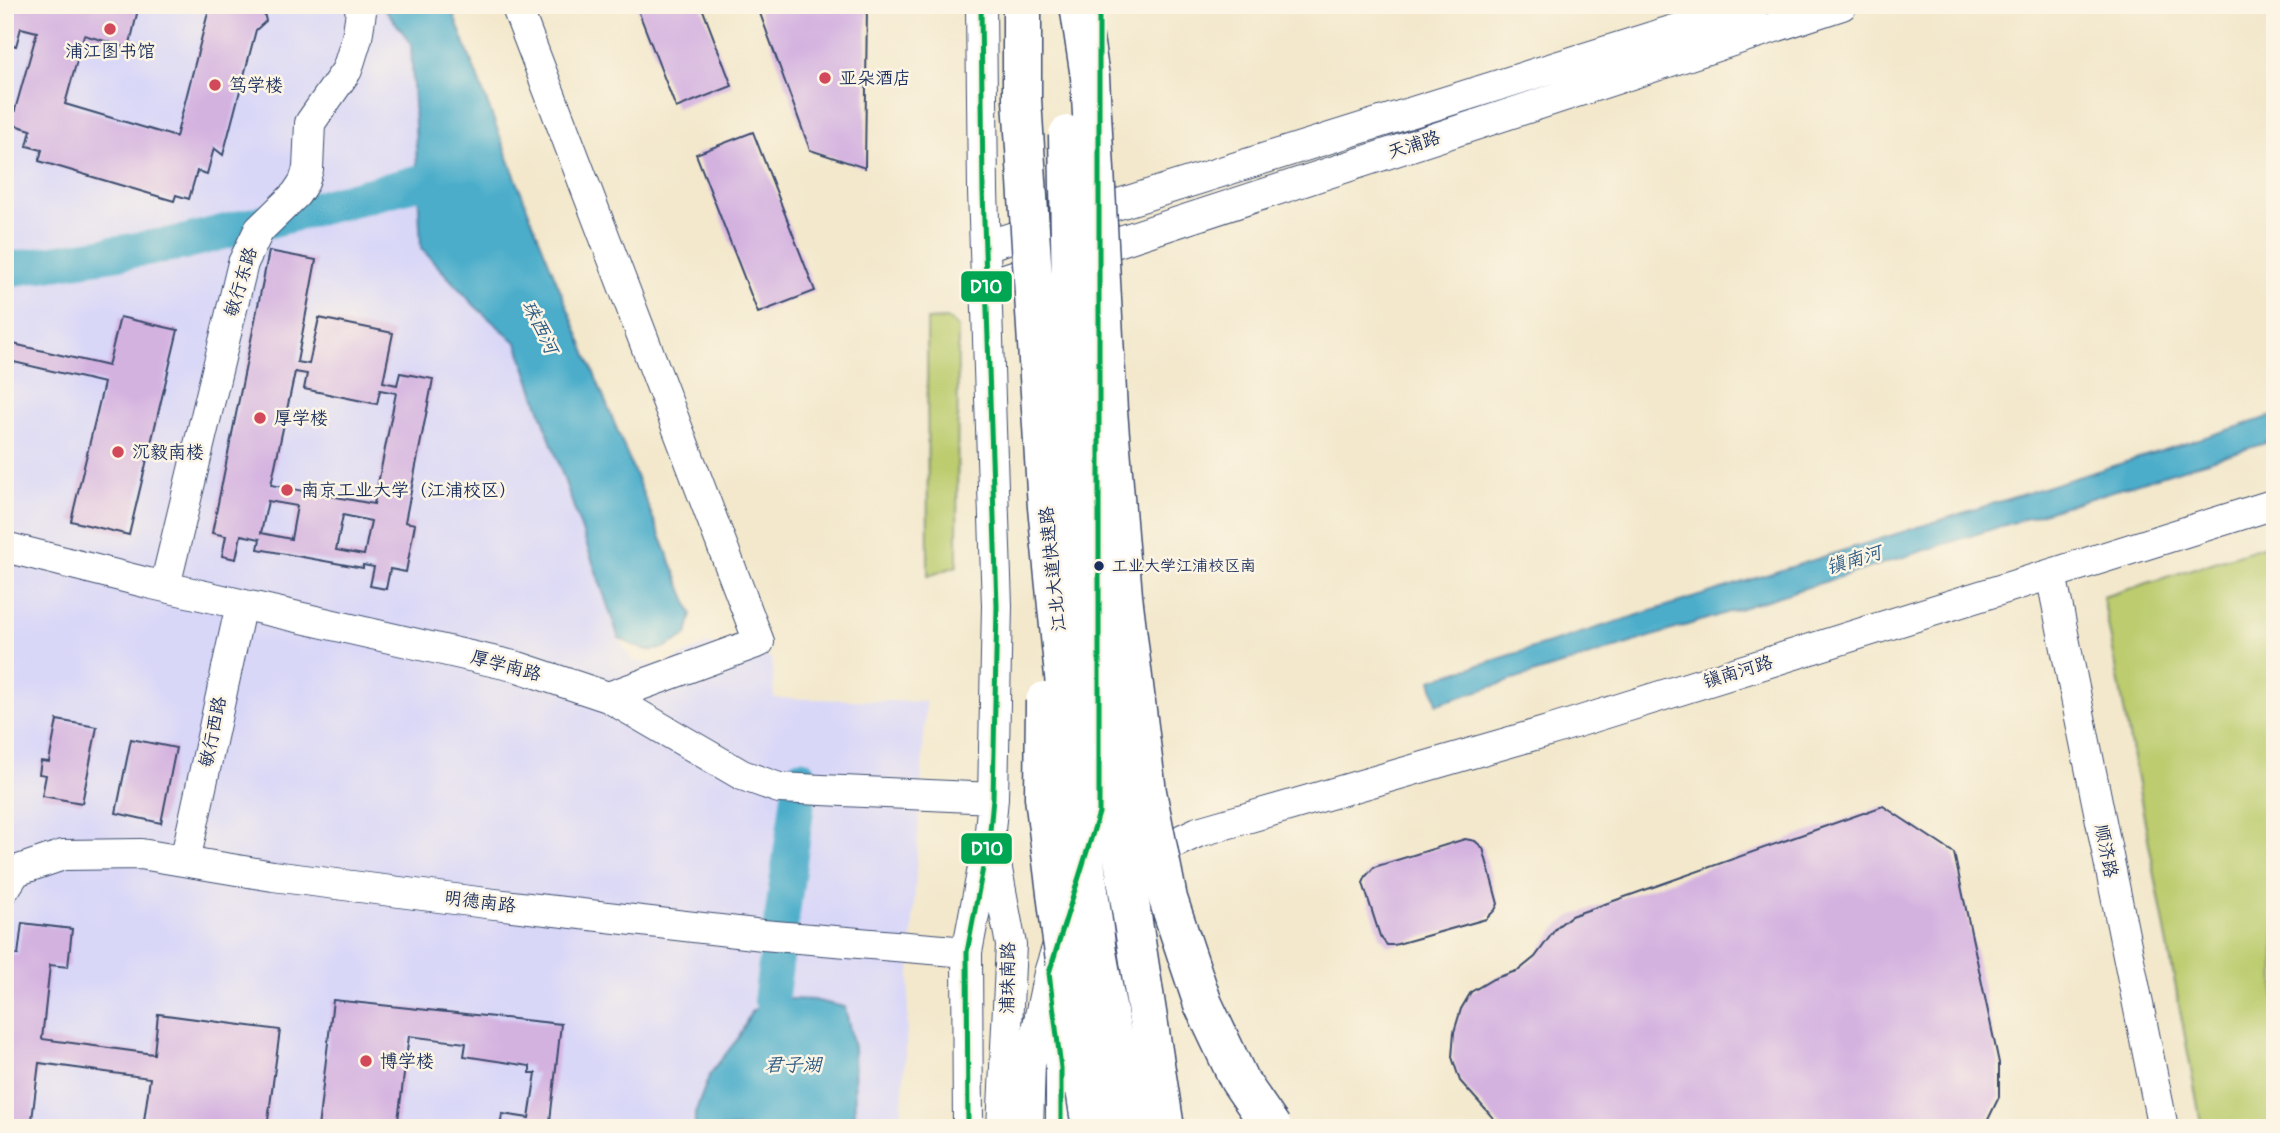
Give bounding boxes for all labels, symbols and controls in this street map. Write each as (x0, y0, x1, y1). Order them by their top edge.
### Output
marker: 浦江图书馆 (102, 21, 118, 37)
place label: 浦江图书馆 (65, 40, 155, 63)
place label: 亚朵酒店 (839, 67, 911, 90)
marker: 亚朵酒店 (817, 70, 833, 86)
place label: 笃学楼 (229, 74, 283, 97)
marker: 笃学楼 (207, 77, 223, 93)
street label: 天浦路 (1385, 126, 1443, 164)
street label: 敏行东路 (219, 244, 263, 320)
line badge: D10 (960, 270, 1013, 303)
text: D10 (970, 275, 1002, 299)
water label: 珠西河 (517, 296, 565, 361)
place label: 厚学楼 (274, 407, 328, 430)
marker: 厚学楼 (252, 410, 268, 426)
place label: 沉毅南楼 (132, 441, 204, 464)
marker: 沉毅南楼 (110, 444, 126, 460)
place label: 南京工业大学（江浦校区） (301, 479, 517, 502)
marker: 南京工业大学（江浦校区） (279, 482, 295, 498)
street label: 江北大道快速路 (1035, 505, 1071, 633)
water label: 镇南河 (1823, 539, 1888, 580)
place label: 工业大学江浦校区南 (1112, 556, 1256, 576)
marker: 工业大学江浦校区南 (1092, 559, 1106, 573)
street label: 厚学南路 (468, 646, 544, 686)
street label: 镇南河路 (1700, 650, 1776, 694)
street label: 敏行西路 (194, 694, 232, 770)
street label: 顺济路 (2090, 822, 2122, 880)
line badge: D10 (960, 832, 1013, 865)
text: D10 (971, 837, 1003, 861)
street label: 明德南路 (443, 886, 517, 918)
street label: 浦珠南路 (996, 942, 1020, 1014)
place label: 博学楼 (380, 1050, 434, 1073)
marker: 博学楼 (358, 1053, 374, 1069)
water label: 君子湖 (764, 1053, 823, 1077)

